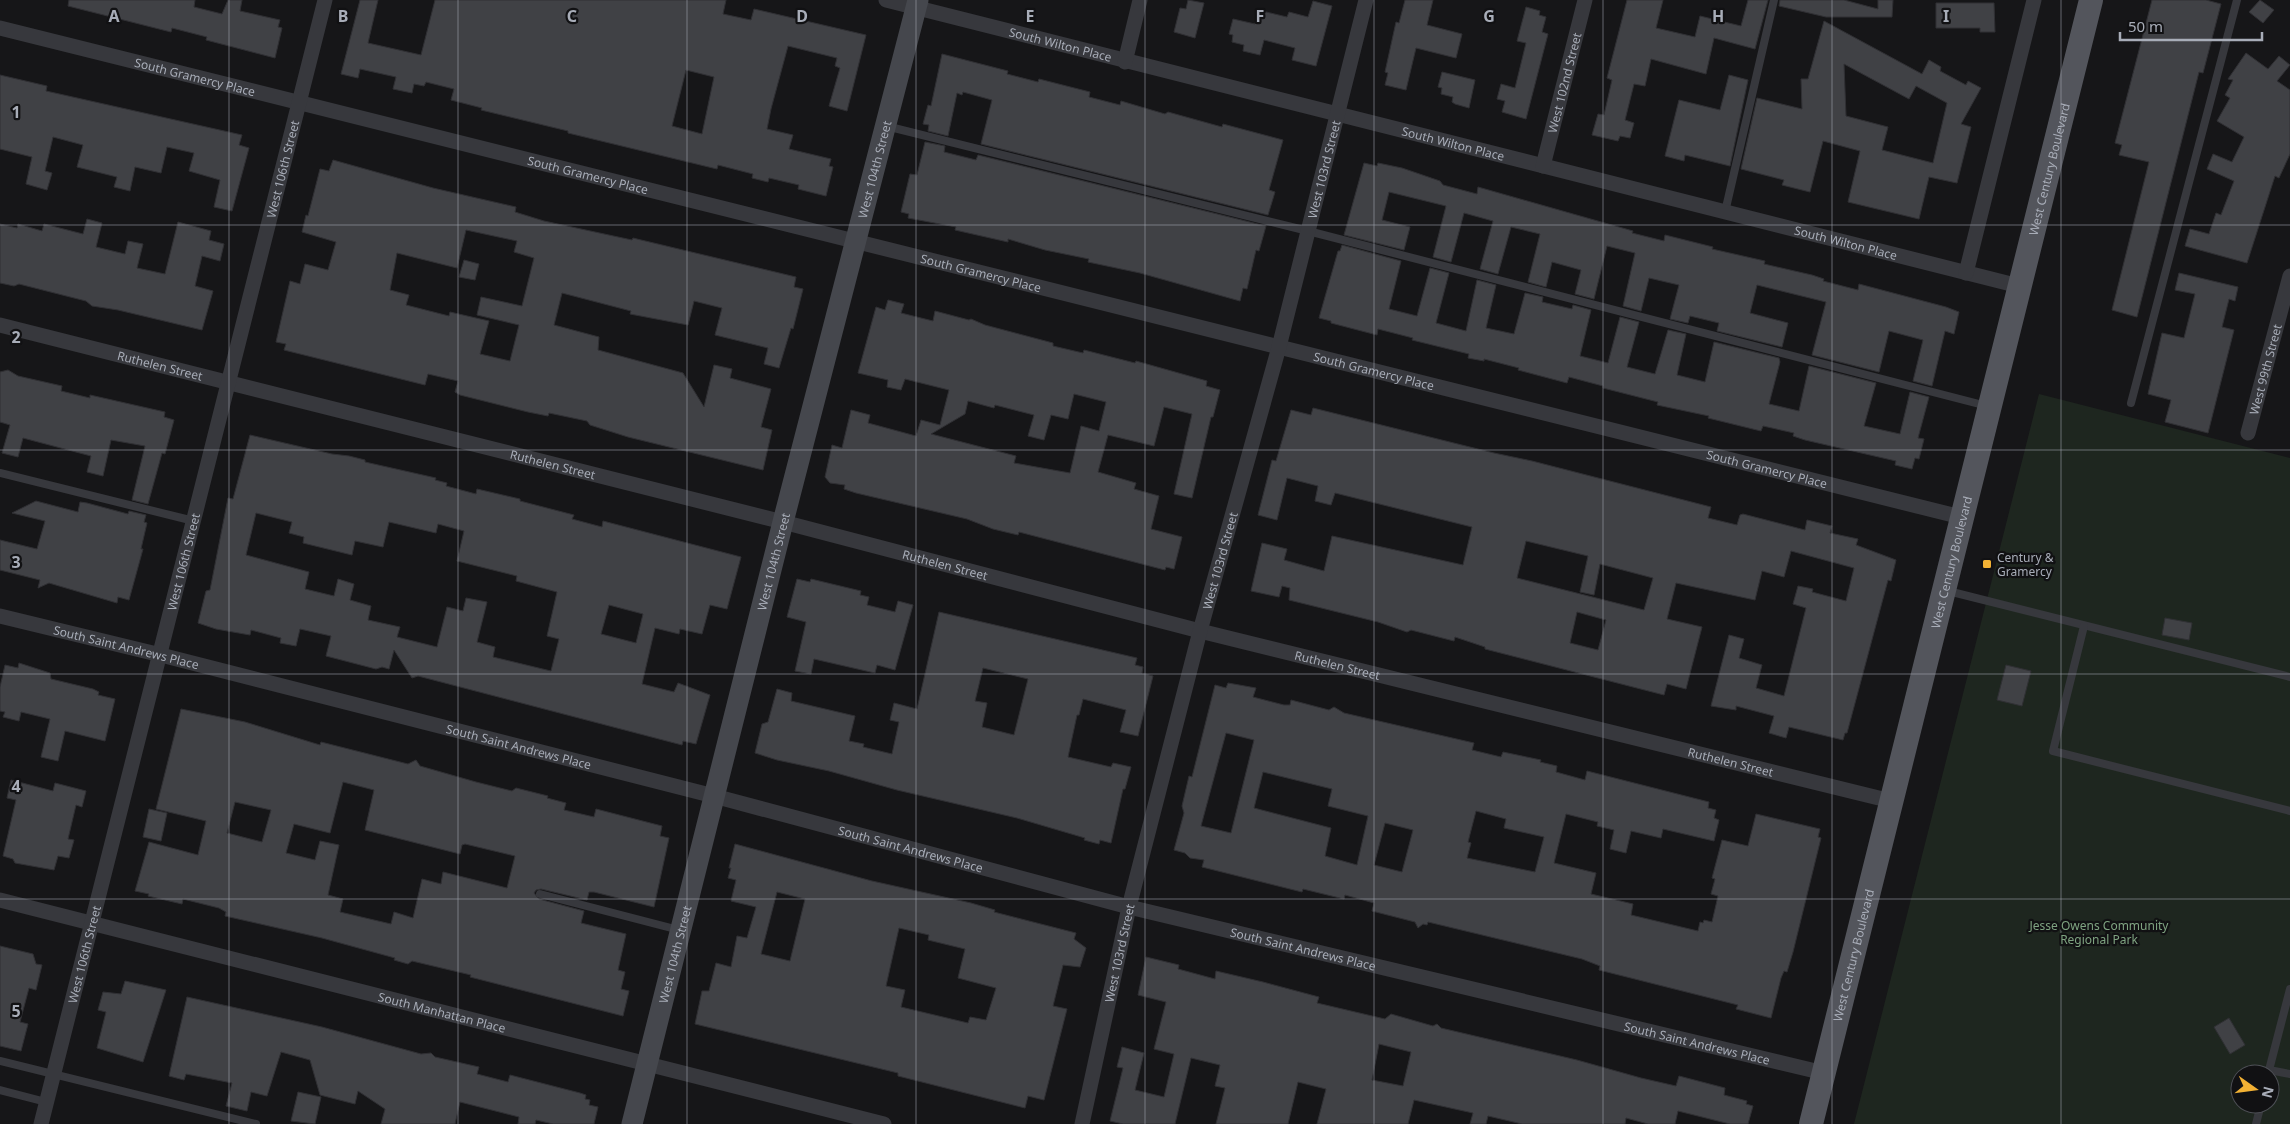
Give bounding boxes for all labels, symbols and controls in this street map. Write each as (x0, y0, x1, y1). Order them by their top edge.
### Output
text: A (108, 5, 120, 27)
text: B (338, 5, 348, 27)
text: C (567, 5, 577, 27)
text: D (796, 5, 808, 27)
text: E (1026, 5, 1035, 27)
text: F (1256, 5, 1264, 27)
text: G (1483, 5, 1495, 27)
text: H (1712, 5, 1724, 27)
text: I (1943, 5, 1949, 27)
scale bar (2120, 10, 2262, 42)
text: 50 m (2128, 16, 2163, 36)
street label: South Wilton Place (1007, 23, 1114, 65)
street label: West 102nd Street (1543, 30, 1585, 135)
street label: South Gramercy Place (133, 53, 257, 100)
text: 1 (11, 101, 21, 123)
street label: West Century Boulevard (2024, 101, 2074, 237)
street label: West 106th Street (262, 118, 303, 220)
street label: West 104th Street (853, 118, 895, 220)
street label: West 103rd Street (1303, 118, 1344, 220)
street label: South Wilton Place (1400, 122, 1507, 164)
street label: South Gramercy Place (526, 151, 650, 198)
street label: South Wilton Place (1793, 221, 1899, 263)
street label: South Gramercy Place (919, 249, 1043, 296)
street label: West 99th Street (2245, 321, 2285, 416)
text: 2 (11, 326, 21, 348)
street label: Ruthelen Street (116, 346, 205, 384)
street label: South Gramercy Place (1312, 347, 1436, 394)
street label: Ruthelen Street (508, 445, 598, 483)
street label: South Gramercy Place (1705, 445, 1829, 492)
street label: West Century Boulevard (1926, 494, 1976, 630)
street label: West 103rd Street (1198, 509, 1241, 611)
street label: West 106th Street (163, 510, 204, 612)
street label: West 104th Street (753, 510, 794, 612)
street label: Ruthelen Street (901, 545, 990, 584)
place label: Century & Gramercy (1997, 549, 2054, 580)
text: 3 (11, 551, 21, 573)
marker: Century & Gramercy (1981, 558, 1993, 570)
street label: South Saint Andrews Place (52, 621, 201, 673)
street label: Ruthelen Street (1293, 646, 1383, 684)
street label: South Saint Andrews Place (445, 720, 593, 773)
street label: Ruthelen Street (1686, 743, 1776, 780)
text: 4 (11, 775, 21, 797)
street label: South Saint Andrews Place (836, 821, 985, 876)
street label: West Century Boulevard (1828, 887, 1878, 1023)
street label: West 103rd Street (1100, 901, 1138, 1004)
street label: West 106th Street (63, 903, 105, 1005)
street label: West 104th Street (654, 903, 695, 1005)
park label: Jesse Owens Community Regional Park (2029, 917, 2169, 948)
street label: South Saint Andrews Place (1229, 923, 1378, 974)
street label: South Manhattan Place (376, 988, 508, 1036)
text: 5 (11, 1000, 21, 1022)
street label: South Saint Andrews Place (1623, 1017, 1772, 1068)
north arrow (2230, 1064, 2280, 1114)
text: N (2258, 1084, 2279, 1100)

